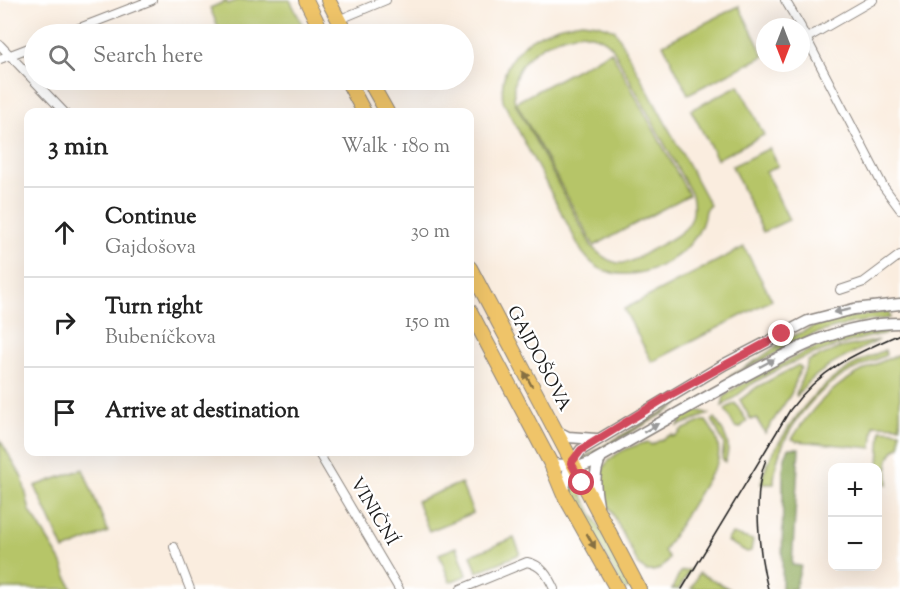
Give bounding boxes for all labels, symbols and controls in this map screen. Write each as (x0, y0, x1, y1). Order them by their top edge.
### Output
north arrow (756, 18, 810, 72)
search box (24, 24, 474, 90)
icon: search (45, 41, 78, 74)
text: Search here (93, 41, 203, 73)
text: 3 min (48, 129, 108, 166)
text: Walk · 180 m (341, 133, 450, 162)
text: Continue (105, 202, 196, 234)
icon: ahead (48, 216, 81, 249)
text: 30 m (411, 218, 450, 247)
text: Gajdošova (105, 234, 196, 263)
text: Turn right (105, 292, 202, 324)
street label: GAJDOŠOVA (499, 302, 577, 417)
icon: right (48, 306, 81, 339)
one-way arrow (833, 307, 851, 317)
text: 150 m (405, 308, 450, 337)
route end (768, 320, 794, 346)
text: Bubeníčkova (105, 324, 216, 353)
one-way arrow (759, 358, 776, 368)
one-way arrow (523, 370, 533, 387)
icon: arrive (48, 396, 81, 429)
text: Arrive at destination (105, 396, 300, 428)
one-way arrow (643, 422, 659, 433)
map controls (828, 463, 882, 571)
button: + (828, 463, 882, 517)
route start (568, 469, 594, 495)
street label: VINIČNÍ (342, 472, 404, 551)
button: − (828, 517, 882, 571)
one-way arrow (585, 533, 596, 549)

